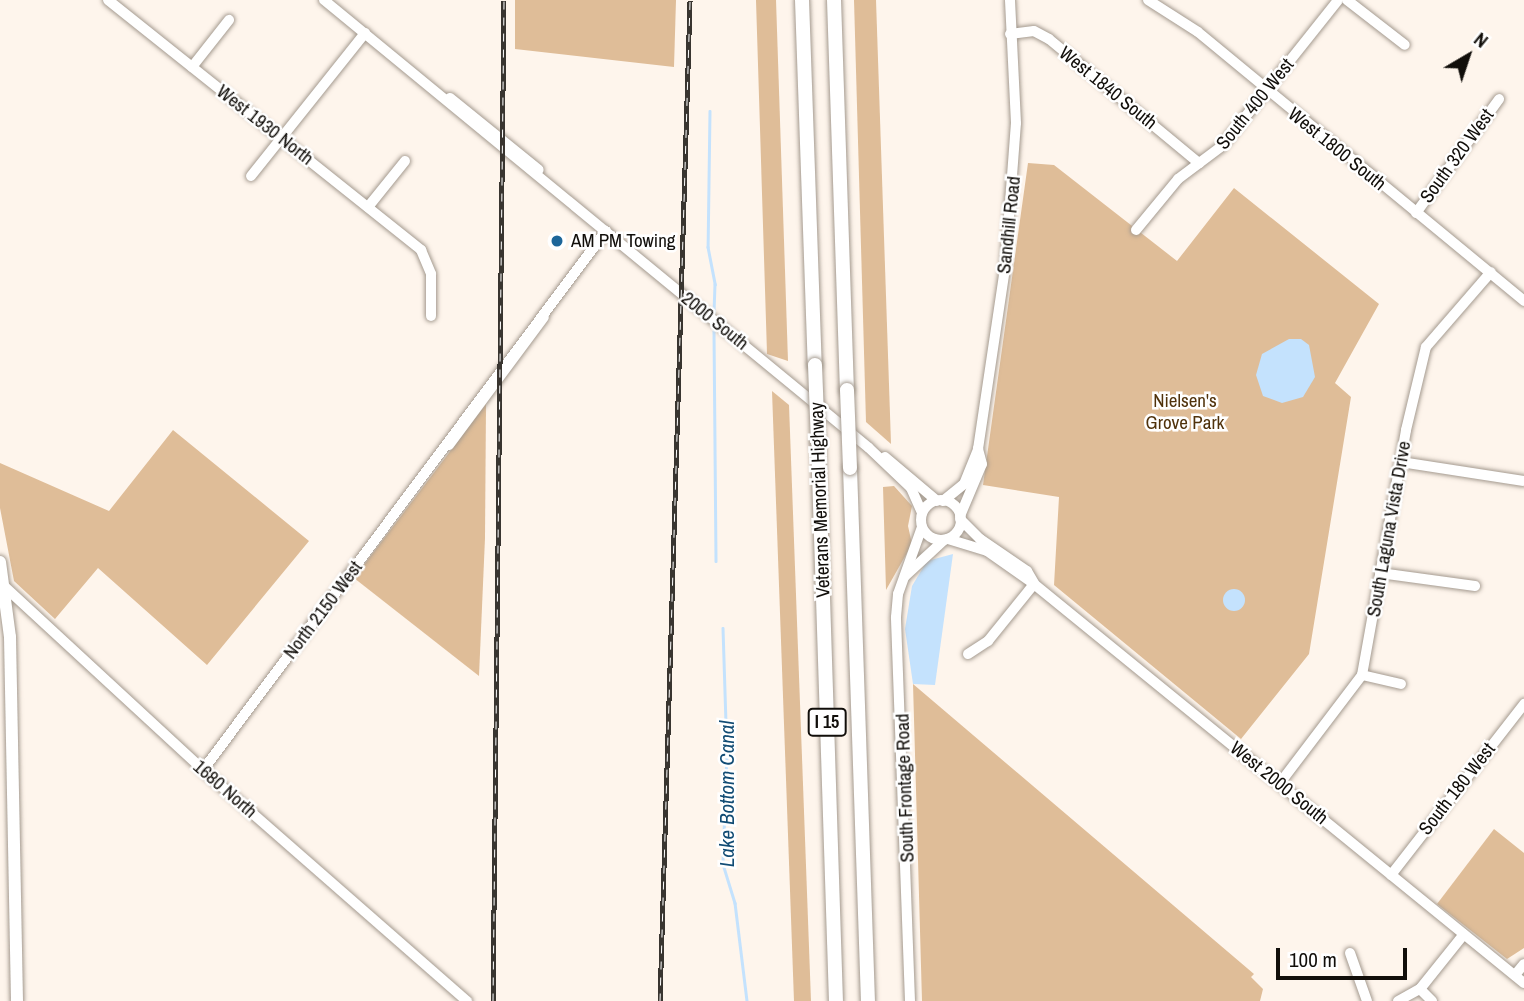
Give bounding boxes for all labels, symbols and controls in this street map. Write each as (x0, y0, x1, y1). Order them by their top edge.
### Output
north arrow (1433, 21, 1503, 91)
text: N (1469, 26, 1494, 53)
street label: West 1840 South (1054, 42, 1162, 134)
street label: South 400 West (1211, 54, 1299, 154)
street label: West 1930 North (212, 80, 318, 170)
street label: West 1800 South (1283, 103, 1391, 195)
street label: South 320 West (1415, 105, 1499, 207)
street label: Sandhill Road (993, 175, 1025, 275)
place label: AM PM Towing (571, 230, 676, 252)
marker: AM PM Towing (549, 233, 565, 249)
street label: 2000 South (677, 287, 753, 355)
park label: Nielsen's Grove Park (1146, 390, 1224, 434)
street label: Veterans Memorial Highway (805, 402, 835, 598)
street label: South Laguna Vista Drive (1362, 439, 1416, 619)
street label: North 2150 West (279, 557, 367, 663)
road number: I 15 (806, 708, 848, 736)
street label: South Frontage Road (891, 713, 919, 863)
water label: Lake Bottom Canal (714, 721, 740, 867)
street label: West 2000 South (1225, 737, 1333, 829)
street label: South 180 West (1414, 738, 1500, 840)
street label: 1680 North (188, 755, 262, 823)
scale bar (1279, 934, 1410, 978)
text: 100 m (1289, 945, 1337, 974)

